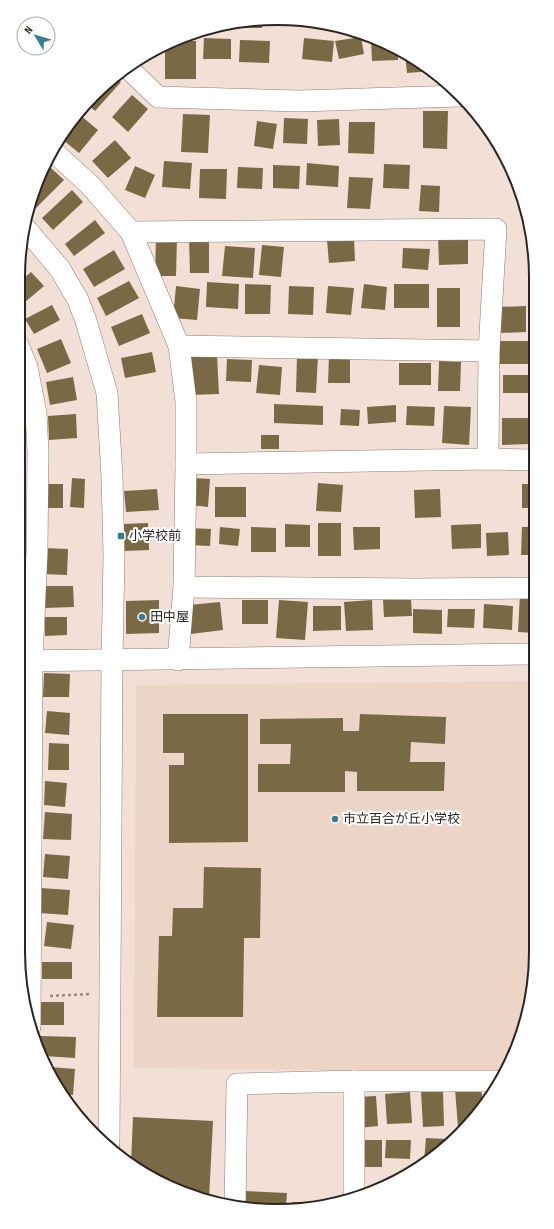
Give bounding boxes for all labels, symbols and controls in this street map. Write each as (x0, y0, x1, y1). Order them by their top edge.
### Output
north arrow (16, 16, 56, 56)
text: N (22, 24, 36, 36)
place label: 小学校前 (129, 528, 181, 544)
marker: 小学校前 (116, 531, 126, 541)
place label: 田中屋 (150, 609, 189, 625)
marker: 田中屋 (137, 612, 147, 622)
place label: 市立百合が丘小学校 (343, 811, 460, 827)
marker: 市立百合が丘小学校 (330, 814, 340, 824)

